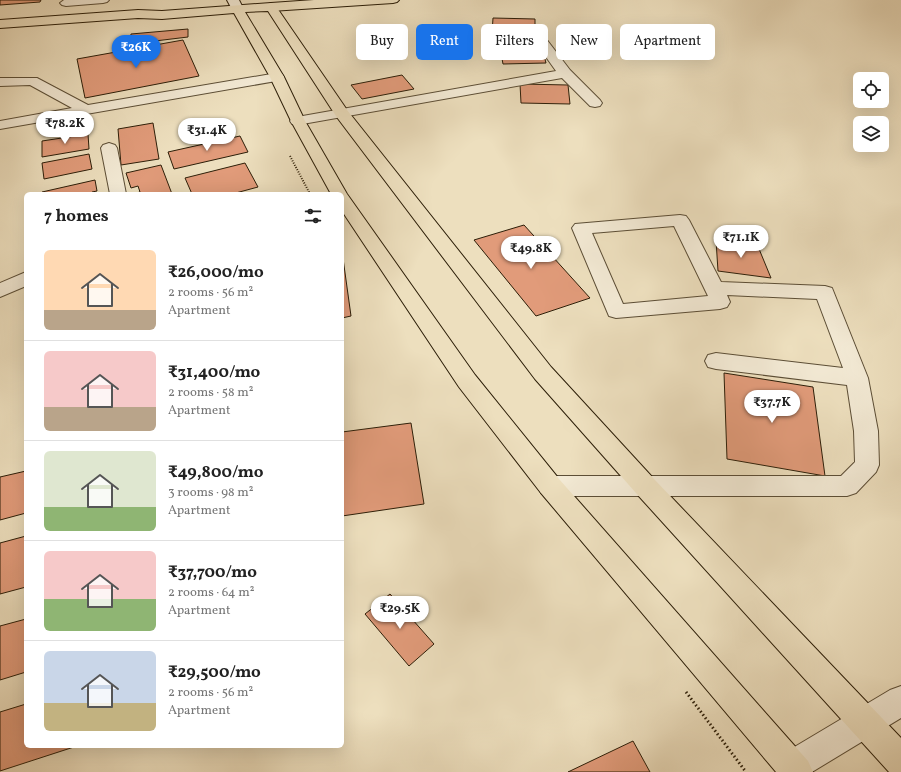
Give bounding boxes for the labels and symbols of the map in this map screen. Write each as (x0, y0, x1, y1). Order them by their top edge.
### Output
pin: ₹26K (112, 35, 160, 69)
pin: ₹78.2K (32, 111, 98, 145)
pin: ₹31.4K (174, 118, 240, 152)
pin: ₹71.1K (708, 225, 774, 259)
pin: ₹49.8K (498, 236, 564, 270)
pin: ₹37.7K (739, 390, 805, 424)
pin: ₹29.5K (367, 596, 433, 630)

